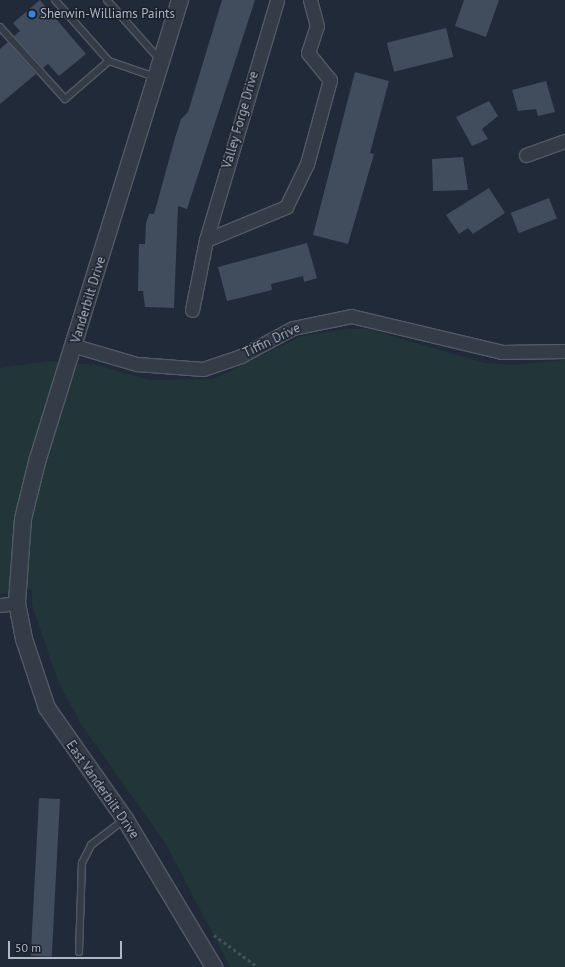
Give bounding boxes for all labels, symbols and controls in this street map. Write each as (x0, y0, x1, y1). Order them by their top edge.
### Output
place label: Sherwin-Williams Paints (40, 6, 175, 22)
marker: Sherwin-Williams Paints (27, 9, 37, 19)
street label: Valley Forge Drive (220, 69, 262, 171)
street label: Vanderbilt Drive (68, 255, 110, 345)
street label: Tiffin Drive (241, 320, 303, 362)
street label: East Vanderbilt Drive (62, 738, 142, 842)
scale bar (10, 933, 124, 959)
text: 50 m (15, 940, 41, 955)

